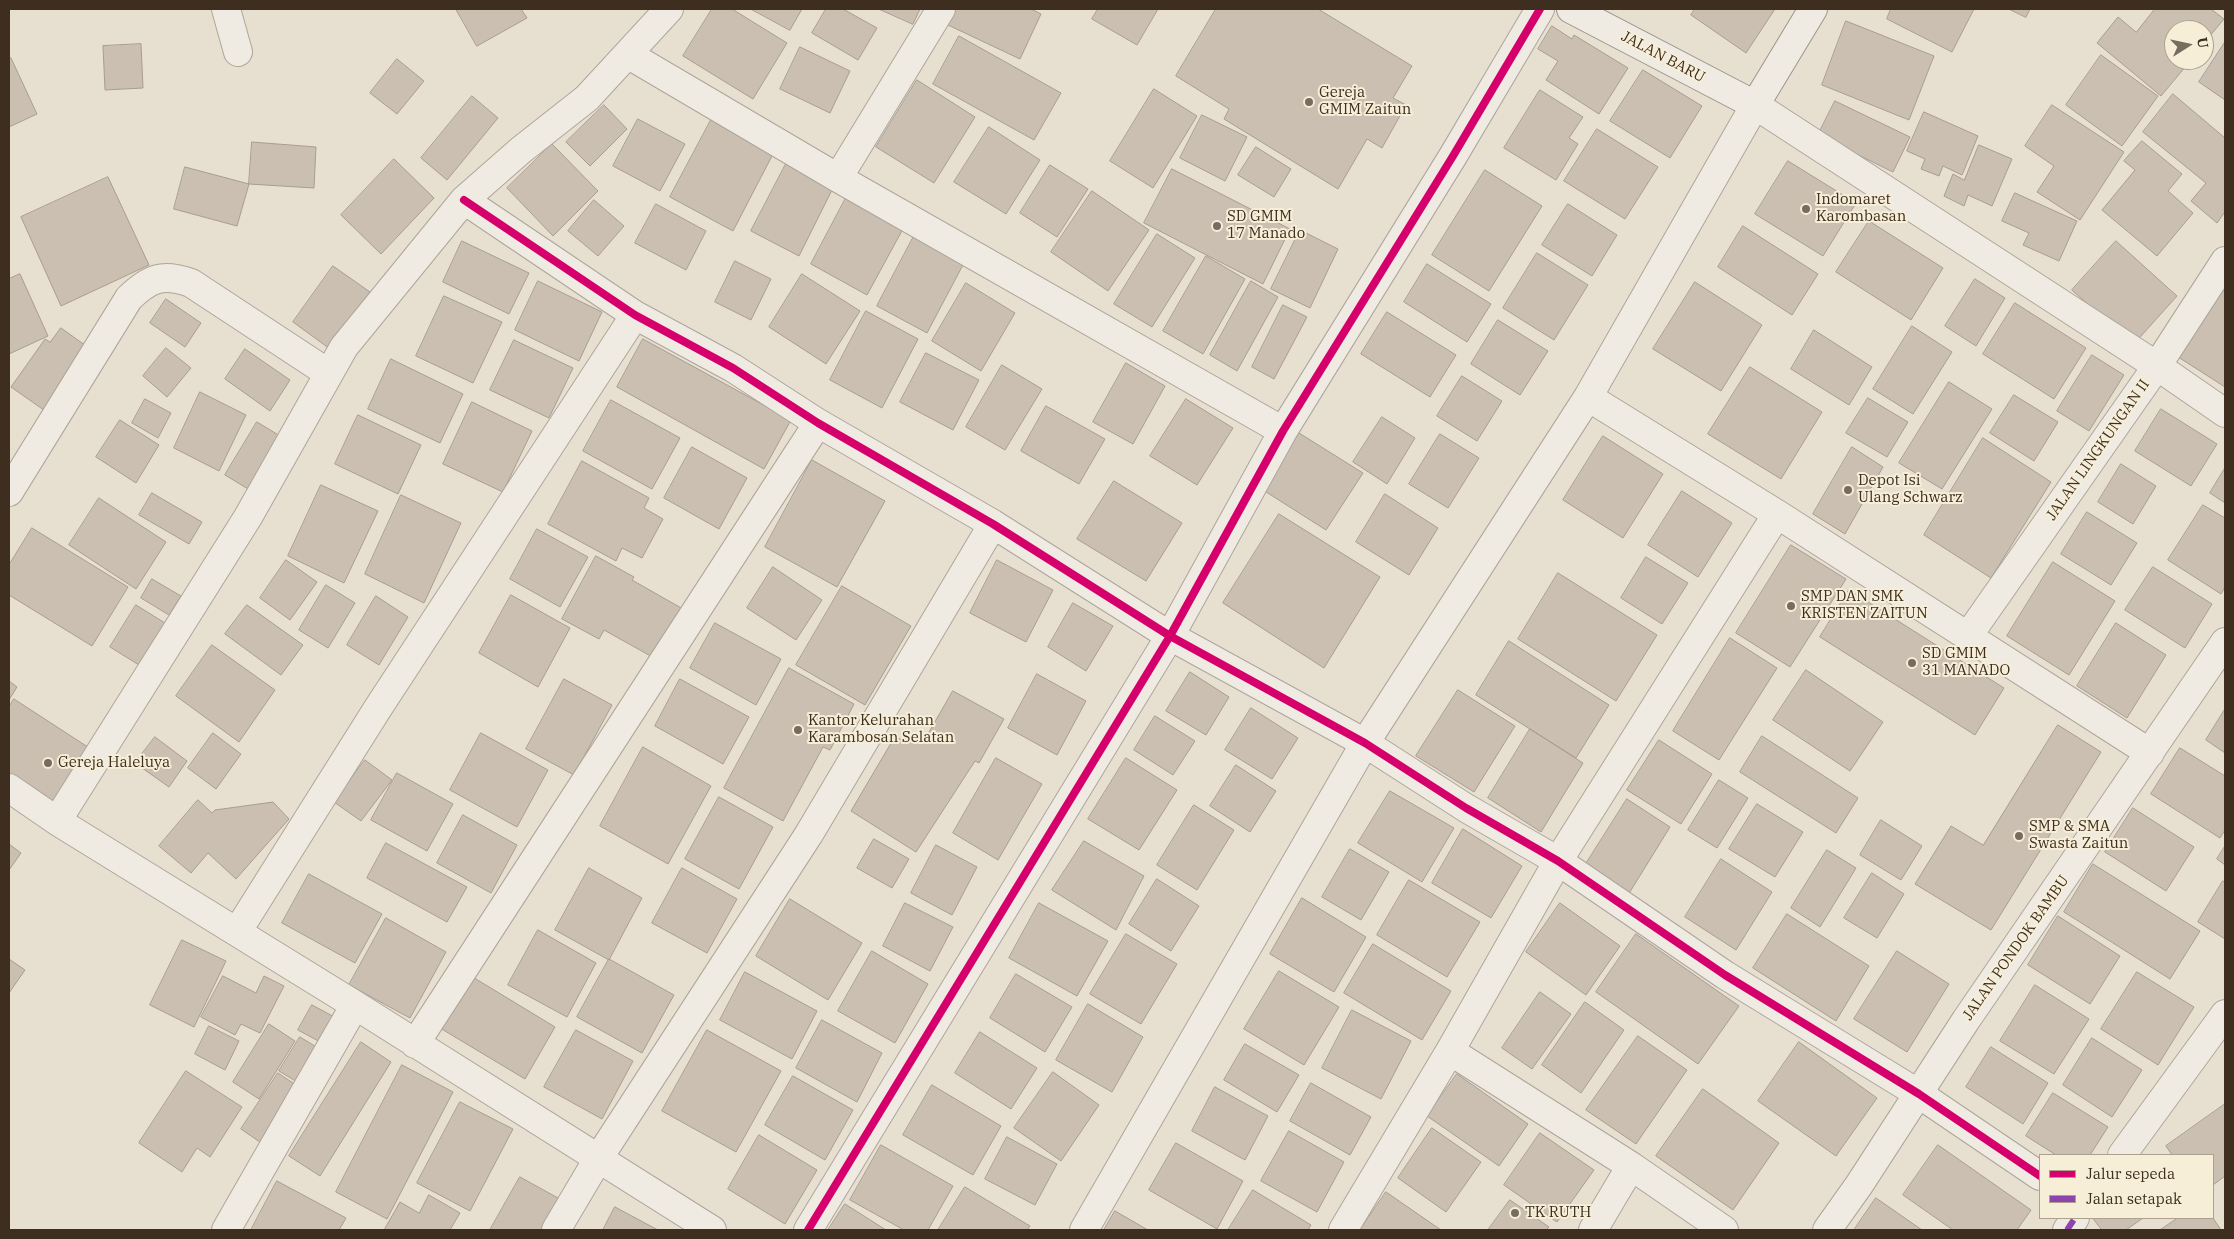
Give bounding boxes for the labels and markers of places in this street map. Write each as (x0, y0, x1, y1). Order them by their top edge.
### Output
place label: Gereja GMIM Zaitun (1319, 84, 1411, 119)
marker: Gereja GMIM Zaitun (1303, 96, 1315, 108)
place label: Indomaret Karombasan (1816, 191, 1906, 226)
marker: Indomaret Karombasan (1800, 203, 1812, 215)
place label: SD GMIM 17 Manado (1227, 208, 1305, 243)
marker: SD GMIM 17 Manado (1211, 220, 1223, 232)
place label: Depot Isi Ulang Schwarz (1858, 472, 1963, 507)
marker: Depot Isi Ulang Schwarz (1842, 484, 1854, 496)
place label: SMP DAN SMK KRISTEN ZAITUN (1801, 588, 1928, 623)
marker: SMP DAN SMK KRISTEN ZAITUN (1785, 600, 1797, 612)
place label: SD GMIM 31 MANADO (1922, 645, 2010, 680)
marker: SD GMIM 31 MANADO (1906, 657, 1918, 669)
place label: Kantor Kelurahan Karambosan Selatan (808, 712, 954, 747)
marker: Kantor Kelurahan Karambosan Selatan (792, 724, 804, 736)
place label: Gereja Haleluya (58, 754, 170, 772)
marker: Gereja Haleluya (42, 757, 54, 769)
place label: SMP & SMA Swasta Zaitun (2029, 818, 2128, 853)
marker: SMP & SMA Swasta Zaitun (2013, 830, 2025, 842)
place label: TK RUTH (1525, 1204, 1591, 1222)
marker: TK RUTH (1509, 1207, 1521, 1219)

